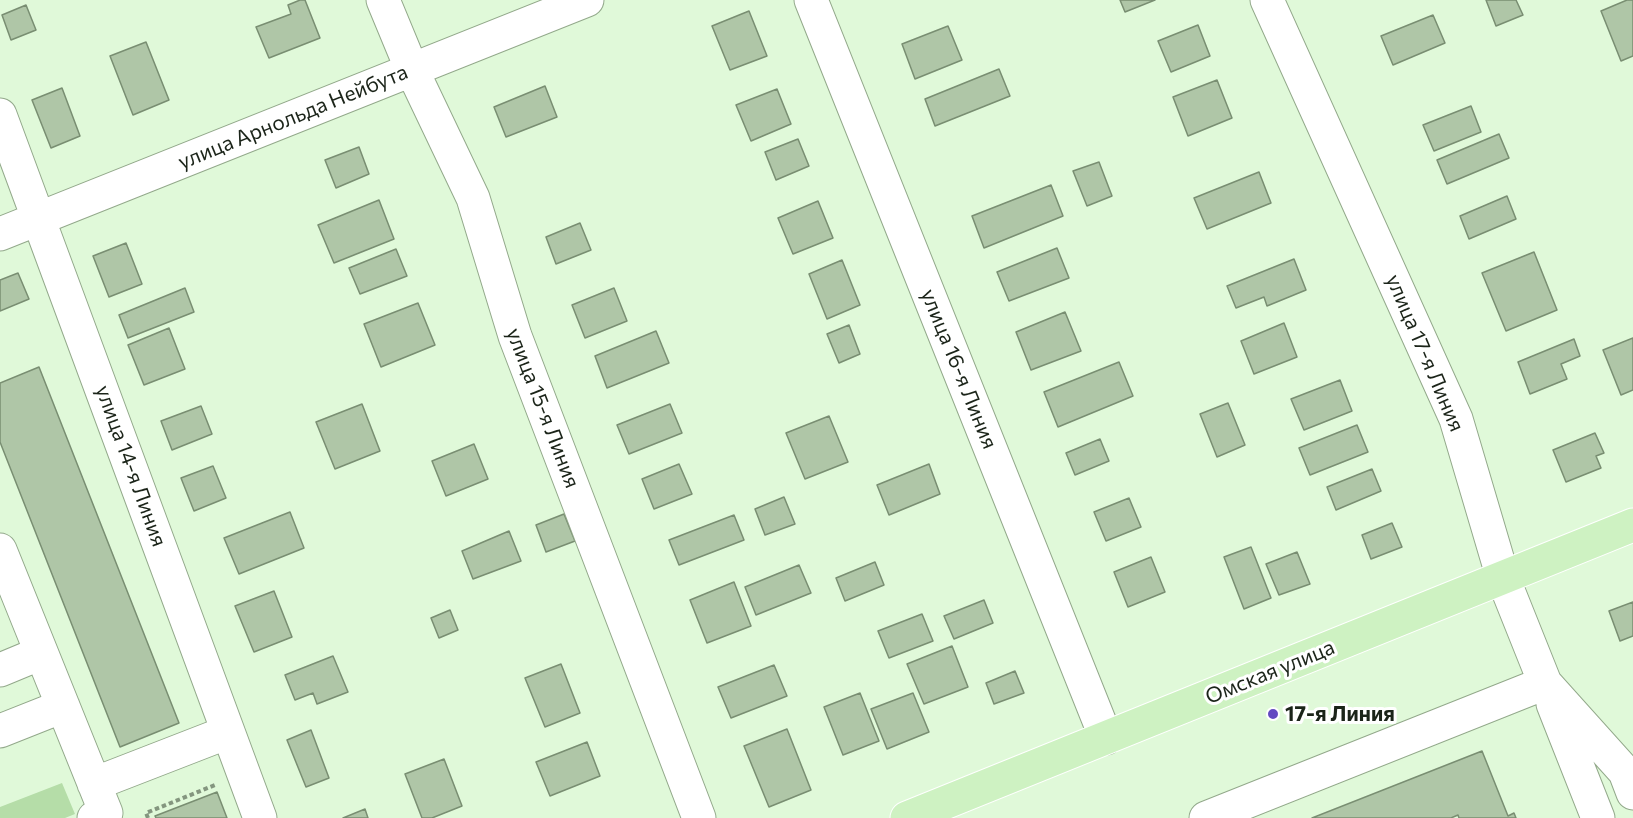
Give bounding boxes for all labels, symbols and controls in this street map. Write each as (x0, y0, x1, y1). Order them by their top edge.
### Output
street label: улица Арнольда Нейбута (174, 59, 412, 175)
street label: улица 17-я Линия (1381, 271, 1469, 435)
street label: улица 16-я Линия (915, 285, 1003, 453)
street label: улица 15-я Линия (501, 324, 585, 492)
street label: улица 14-я Линия (90, 382, 172, 550)
street label: Омская улица (1202, 635, 1338, 709)
place label: 17-я Линия (1285, 701, 1395, 727)
marker: 17-я Линия (1266, 707, 1280, 721)

